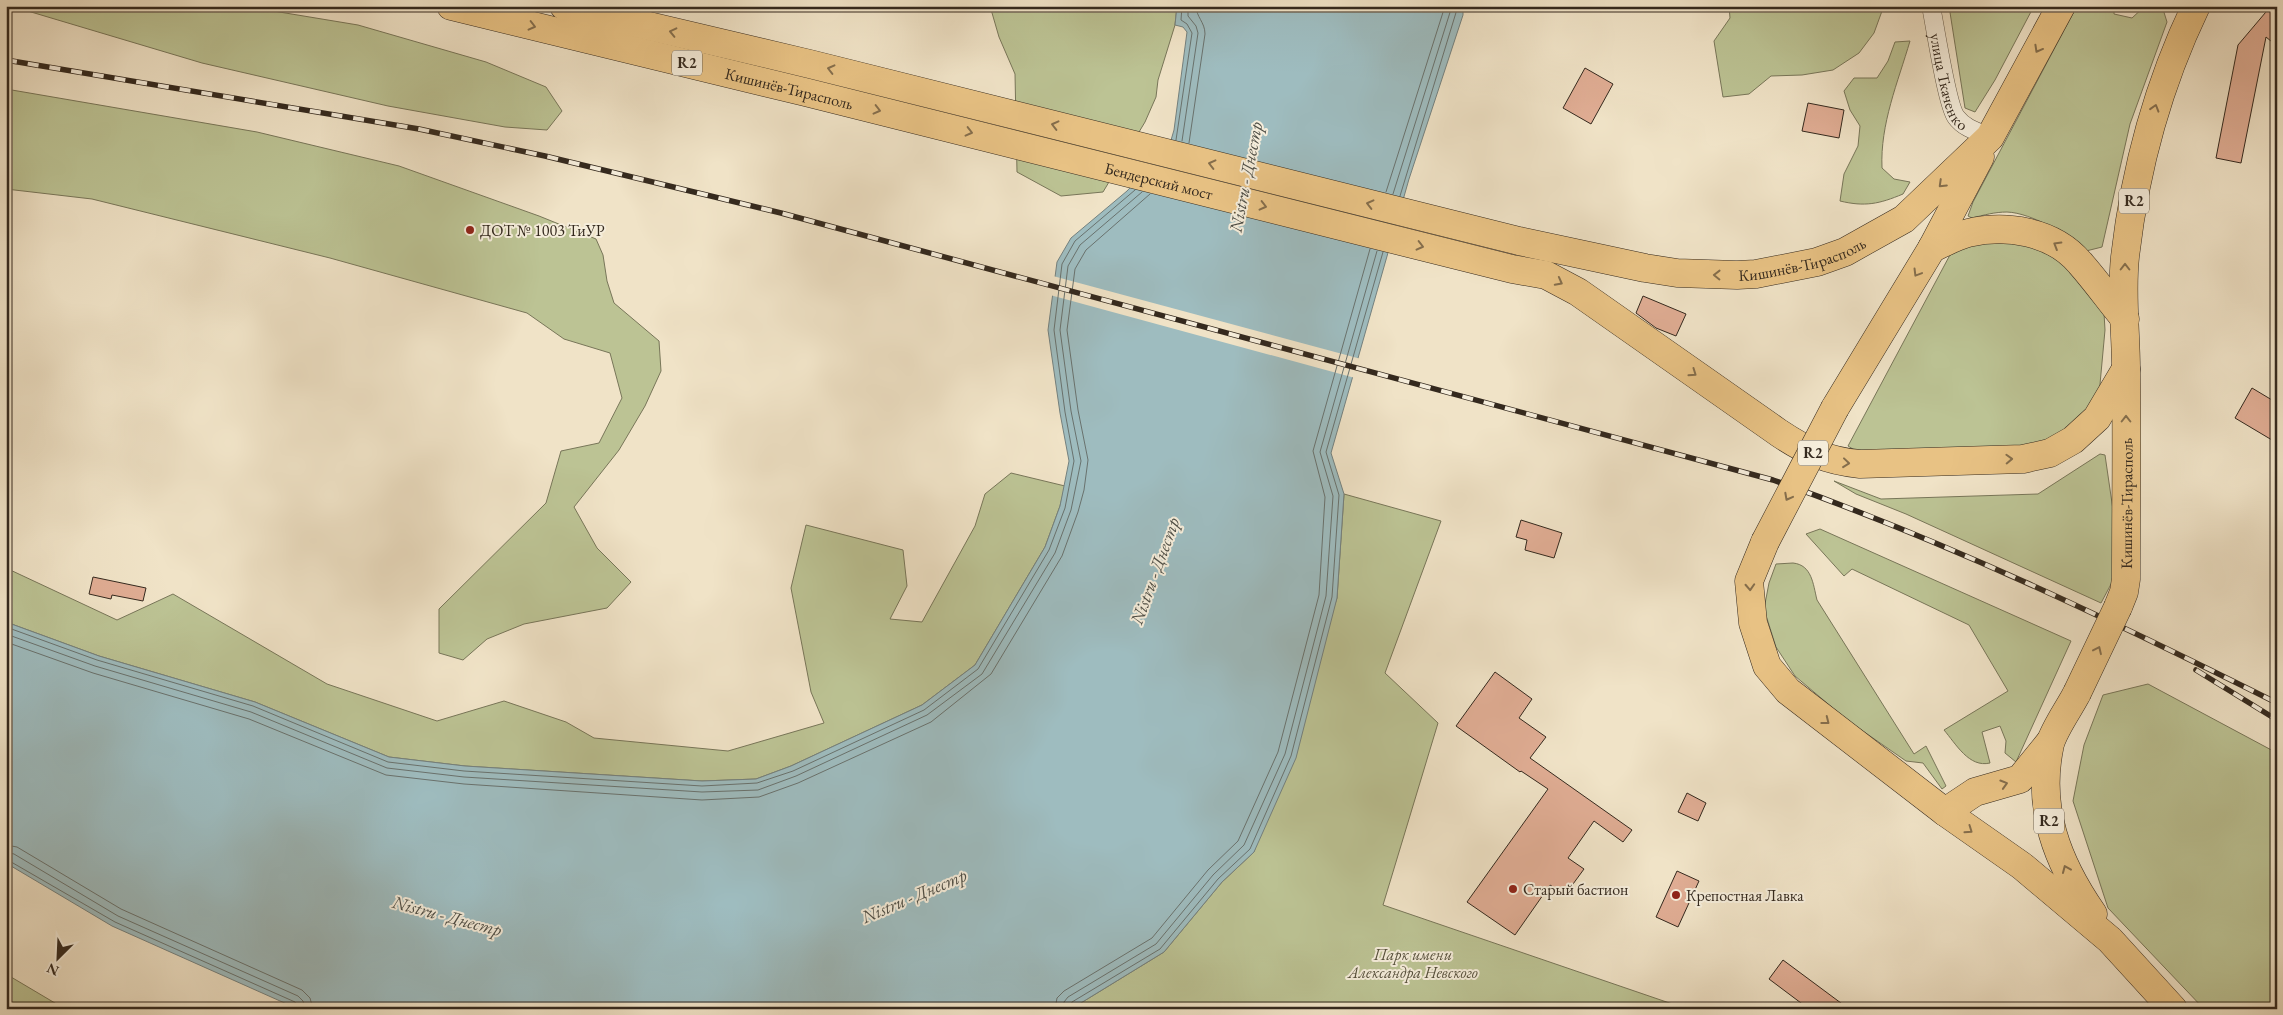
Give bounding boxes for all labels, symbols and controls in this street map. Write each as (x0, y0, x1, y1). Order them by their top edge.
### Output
one-way arrow (528, 20, 537, 31)
one-way arrow (668, 27, 677, 38)
street label: улица Ткаченко (1925, 31, 1972, 135)
one-way arrow (2034, 44, 2044, 53)
road number: R2 (672, 50, 702, 76)
street label: Кишинёв-Тирасполь (723, 63, 855, 115)
one-way arrow (826, 64, 835, 75)
one-way arrow (873, 104, 881, 114)
one-way arrow (2150, 105, 2160, 113)
one-way arrow (1050, 120, 1059, 131)
water label: Nistru - Днестр (1223, 120, 1268, 235)
one-way arrow (965, 127, 973, 137)
street label: Бендерский мост (1102, 157, 1215, 205)
one-way arrow (1208, 159, 1217, 170)
one-way arrow (1939, 178, 1948, 187)
road number: R2 (2119, 188, 2149, 214)
one-way arrow (1365, 199, 1374, 210)
one-way arrow (1258, 200, 1267, 211)
place label: ДОТ № 1003 ТиУР (480, 220, 605, 241)
marker: ДОТ № 1003 ТиУР (464, 224, 476, 236)
street label: Кишинёв-Тирасполь (1738, 233, 1870, 286)
one-way arrow (1416, 240, 1425, 251)
one-way arrow (2054, 242, 2063, 252)
one-way arrow (2120, 263, 2130, 271)
one-way arrow (1914, 267, 1924, 276)
one-way arrow (1713, 269, 1721, 280)
one-way arrow (1553, 276, 1562, 286)
one-way arrow (1687, 367, 1696, 376)
one-way arrow (2121, 415, 2131, 422)
street label: Кишинёв-Тирасполь (2116, 438, 2137, 569)
road number: R2 (1798, 440, 1828, 466)
one-way arrow (2006, 454, 2013, 464)
one-way arrow (1843, 457, 1851, 468)
one-way arrow (1784, 492, 1794, 501)
water label: Nistru - Днестр (1124, 514, 1185, 629)
one-way arrow (1745, 584, 1756, 592)
one-way arrow (2092, 646, 2102, 655)
one-way arrow (1820, 715, 1830, 724)
one-way arrow (1999, 779, 2007, 789)
road number: R2 (2034, 808, 2064, 834)
one-way arrow (1964, 824, 1973, 833)
water label: Nistru - Днестр (857, 863, 970, 929)
one-way arrow (2062, 865, 2072, 874)
place label: Старый бастион (1523, 879, 1628, 900)
marker: Старый бастион (1507, 883, 1519, 895)
place label: Крепостная Лавка (1686, 885, 1804, 906)
marker: Крепостная Лавка (1670, 889, 1682, 901)
water label: Nistru - Днестр (389, 890, 504, 942)
north arrow (32, 932, 82, 982)
park label: Парк имени Александра Невского (1347, 944, 1478, 983)
text: N (43, 959, 62, 980)

